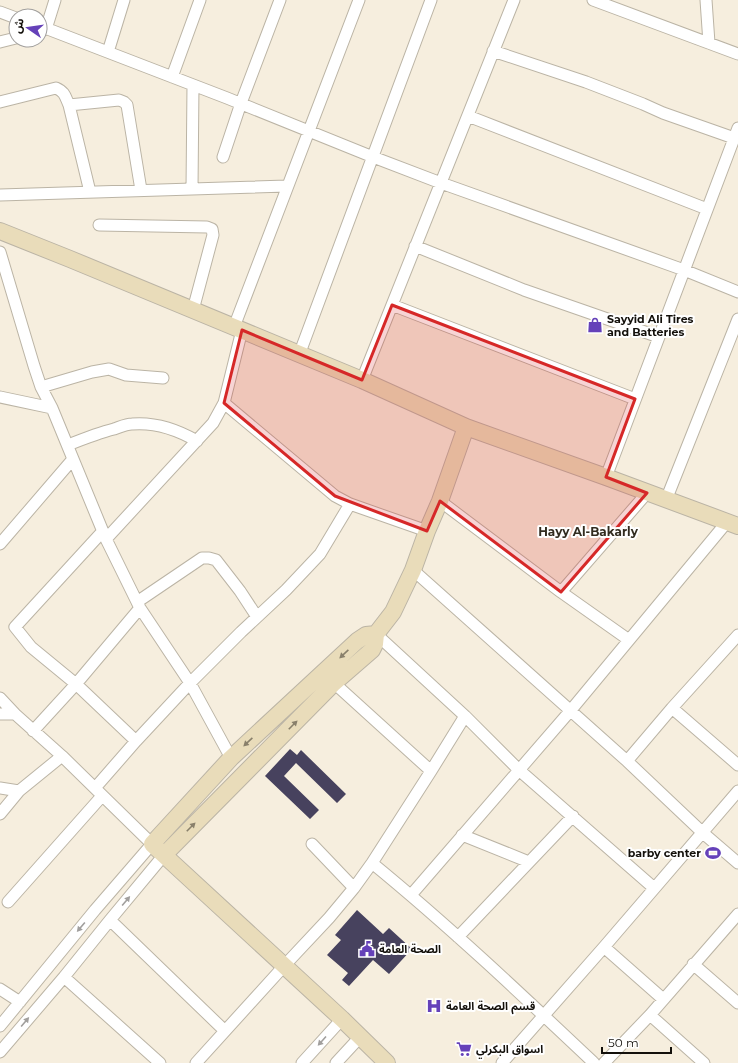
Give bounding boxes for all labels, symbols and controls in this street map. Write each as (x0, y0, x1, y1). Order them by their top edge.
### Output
north arrow (8, 8, 48, 48)
text: ش (10, 17, 27, 35)
place label: Sayyid Ali Tires and Batteries (607, 312, 694, 339)
shop icon: Sayyid Ali Tires and Batteries (586, 316, 604, 334)
district label: Hayy Al-Bakarly (538, 524, 639, 539)
one-way arrow (338, 649, 349, 658)
one-way arrow (288, 720, 298, 730)
one-way arrow (243, 737, 253, 747)
one-way arrow (186, 822, 196, 832)
sports icon: barby center (704, 844, 722, 862)
place label: barby center (628, 846, 701, 860)
one-way arrow (121, 895, 130, 906)
one-way arrow (77, 922, 86, 932)
public building icon: الصحة العامة (358, 940, 376, 958)
place label: الصحة العامة (379, 942, 441, 956)
hospital icon: قسم الصحة العامة (425, 997, 443, 1015)
place label: قسم الصحة العامة (446, 999, 536, 1015)
one-way arrow (21, 1017, 30, 1028)
scale bar (602, 1029, 671, 1055)
text: 50 m (608, 1035, 639, 1050)
one-way arrow (317, 1036, 327, 1046)
supermarket icon: اسواق البكرلي (455, 1040, 473, 1058)
place label: اسواق البكرلي (476, 1042, 543, 1059)

